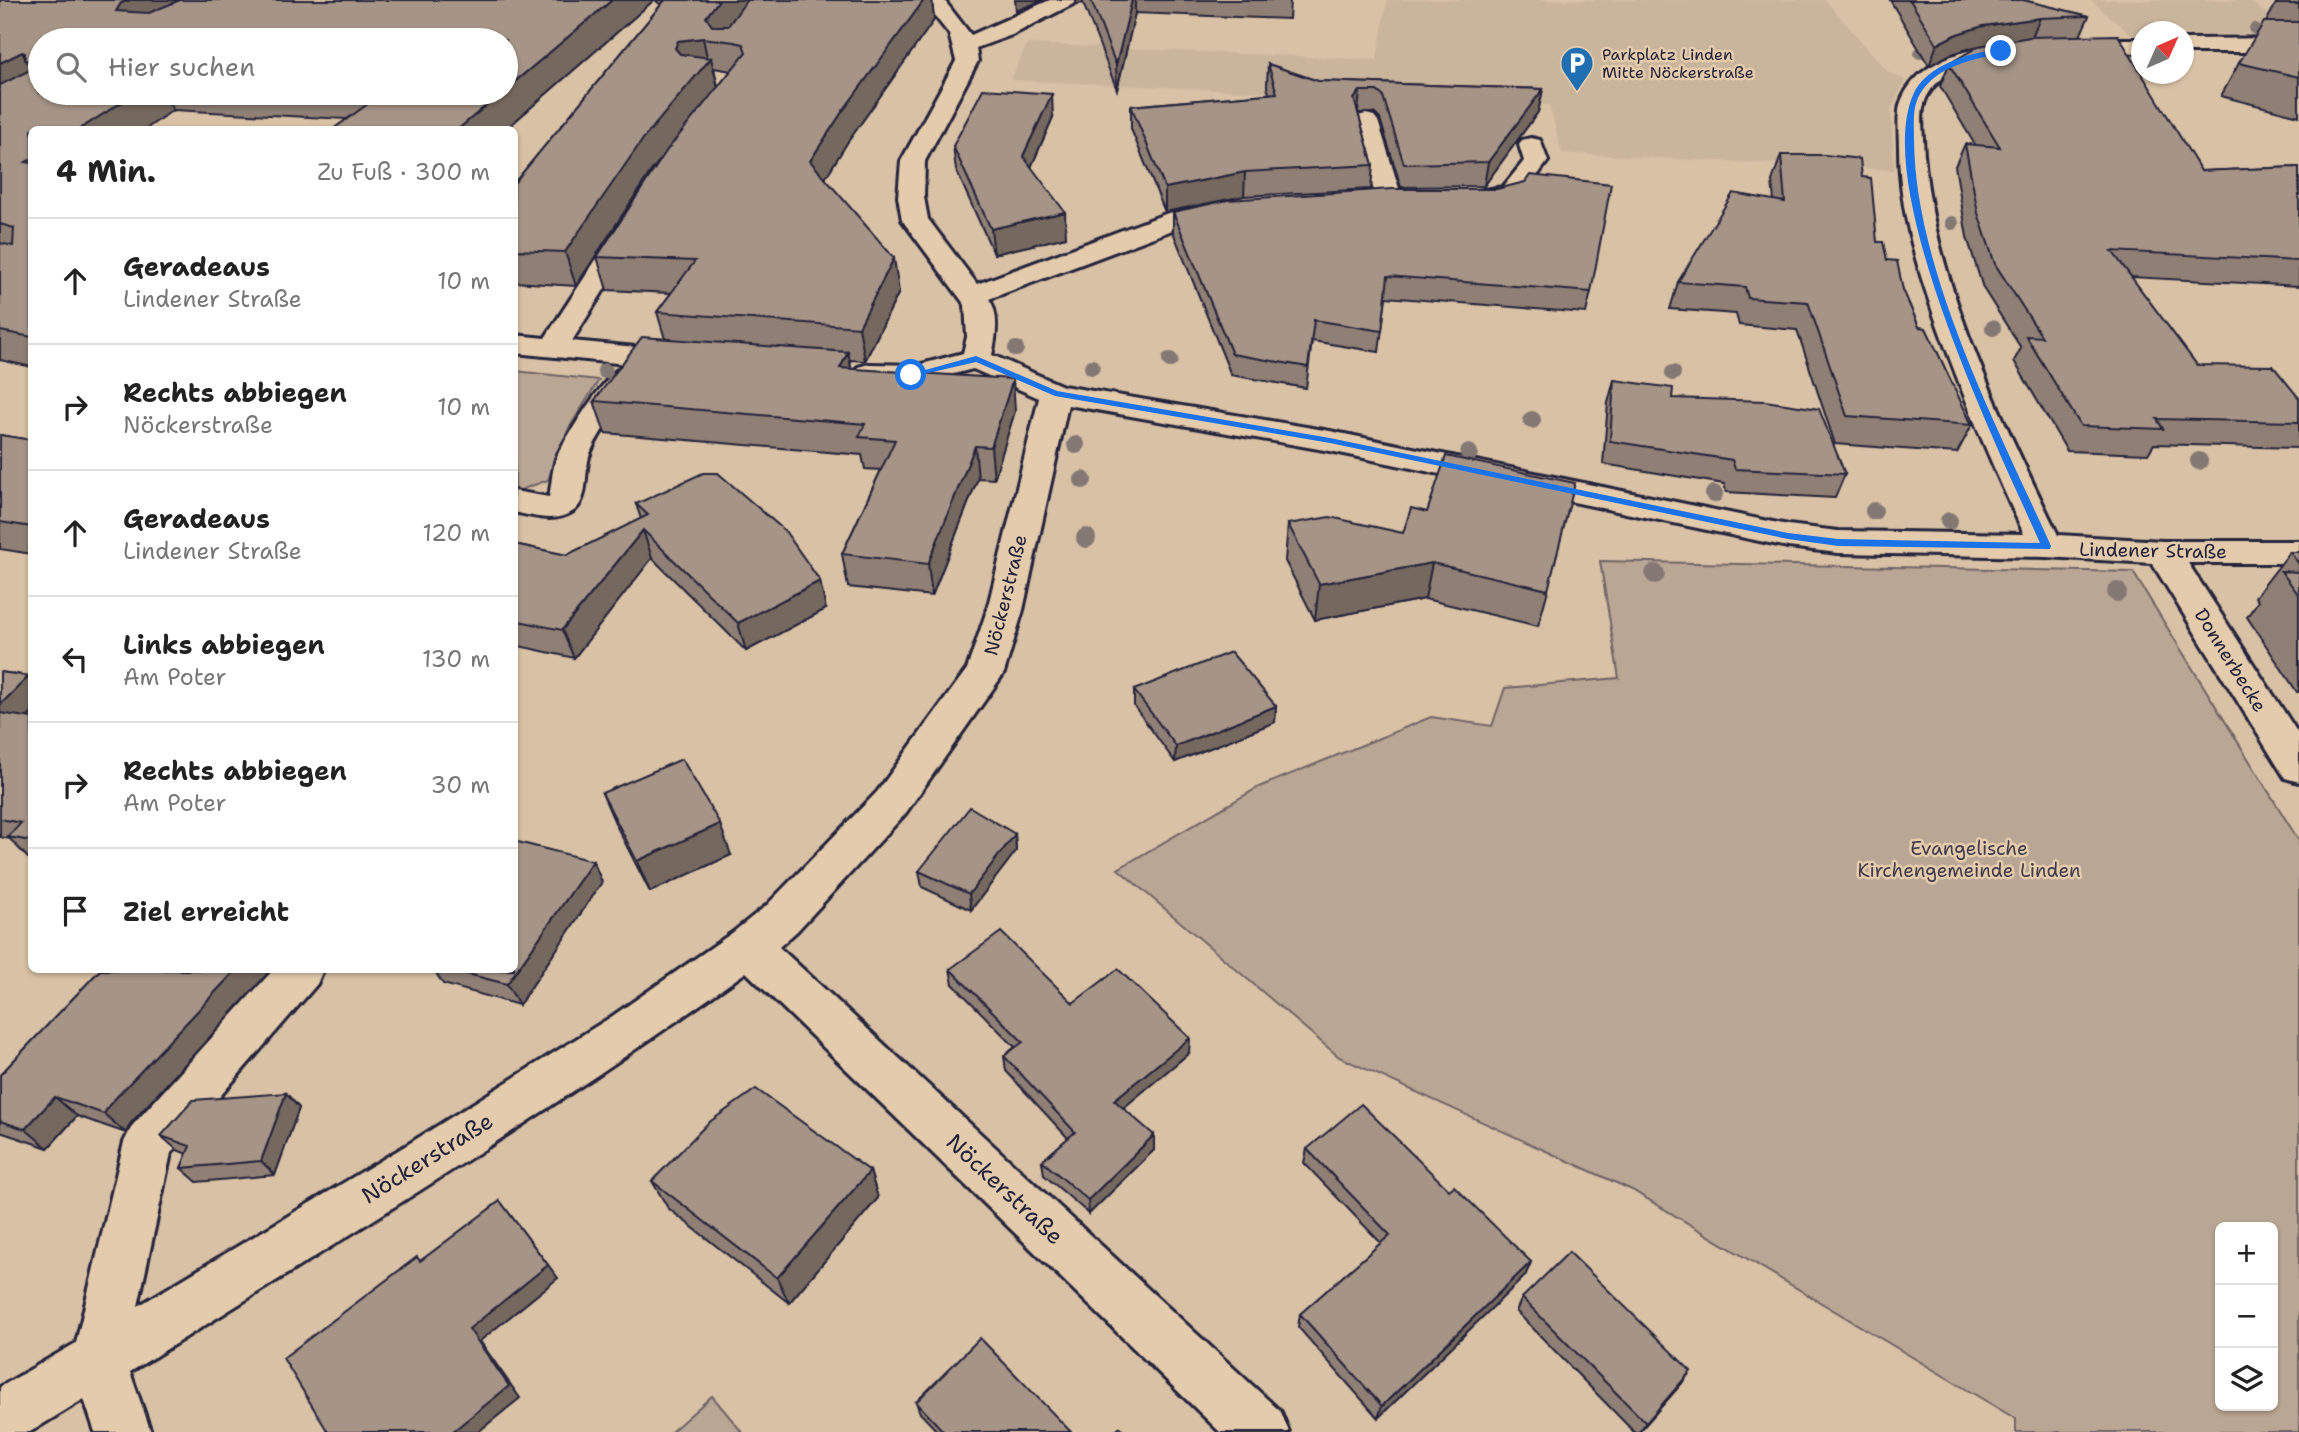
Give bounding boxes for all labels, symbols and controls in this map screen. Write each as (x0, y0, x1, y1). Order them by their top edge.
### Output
north arrow (2131, 21, 2194, 84)
search box (28, 28, 518, 105)
route end (1985, 35, 2016, 66)
parking icon: Parkplatz Linden Mitte Nöckerstraße (1558, 44, 1596, 93)
place label: Parkplatz Linden Mitte Nöckerstraße (1602, 44, 1754, 83)
icon: search (52, 48, 90, 86)
text: Hier suchen (108, 49, 255, 84)
text: 4 Min. (56, 151, 156, 192)
text: Zu Fuß · 300 m (317, 157, 490, 187)
text: Geradeaus (123, 249, 270, 284)
icon: ahead (56, 262, 94, 300)
text: 10 m (437, 266, 490, 296)
text: Lindener Straße (123, 284, 302, 314)
route start (895, 359, 926, 390)
text: Rechts abbiegen (123, 375, 347, 410)
icon: right (56, 388, 94, 426)
text: 10 m (437, 392, 490, 422)
text: Nöckerstraße (123, 410, 273, 440)
text: Geradeaus (123, 501, 270, 536)
icon: ahead (56, 514, 94, 552)
text: 120 m (422, 518, 490, 548)
street label: Nöckerstraße (978, 532, 1033, 658)
text: Lindener Straße (123, 536, 302, 566)
street label: Lindener Straße (2079, 537, 2227, 564)
street label: Donnerbecke (2189, 604, 2272, 717)
text: Links abbiegen (123, 627, 325, 662)
icon: left (56, 640, 94, 678)
text: 130 m (422, 644, 490, 674)
text: Am Poter (123, 662, 226, 692)
text: Rechts abbiegen (123, 753, 347, 788)
icon: right (56, 766, 94, 804)
text: 30 m (431, 770, 490, 800)
text: Am Poter (123, 788, 226, 818)
park label: Evangelische Kirchengemeinde Linden (1857, 836, 2081, 883)
icon: arrive (56, 892, 94, 930)
text: Ziel erreicht (123, 894, 289, 929)
street label: Nöckerstraße (355, 1106, 499, 1210)
street label: Nöckerstraße (940, 1127, 1070, 1251)
map controls (2215, 1222, 2278, 1411)
button: + (2215, 1222, 2278, 1285)
button: − (2215, 1285, 2278, 1348)
button: layers (2215, 1348, 2278, 1411)

